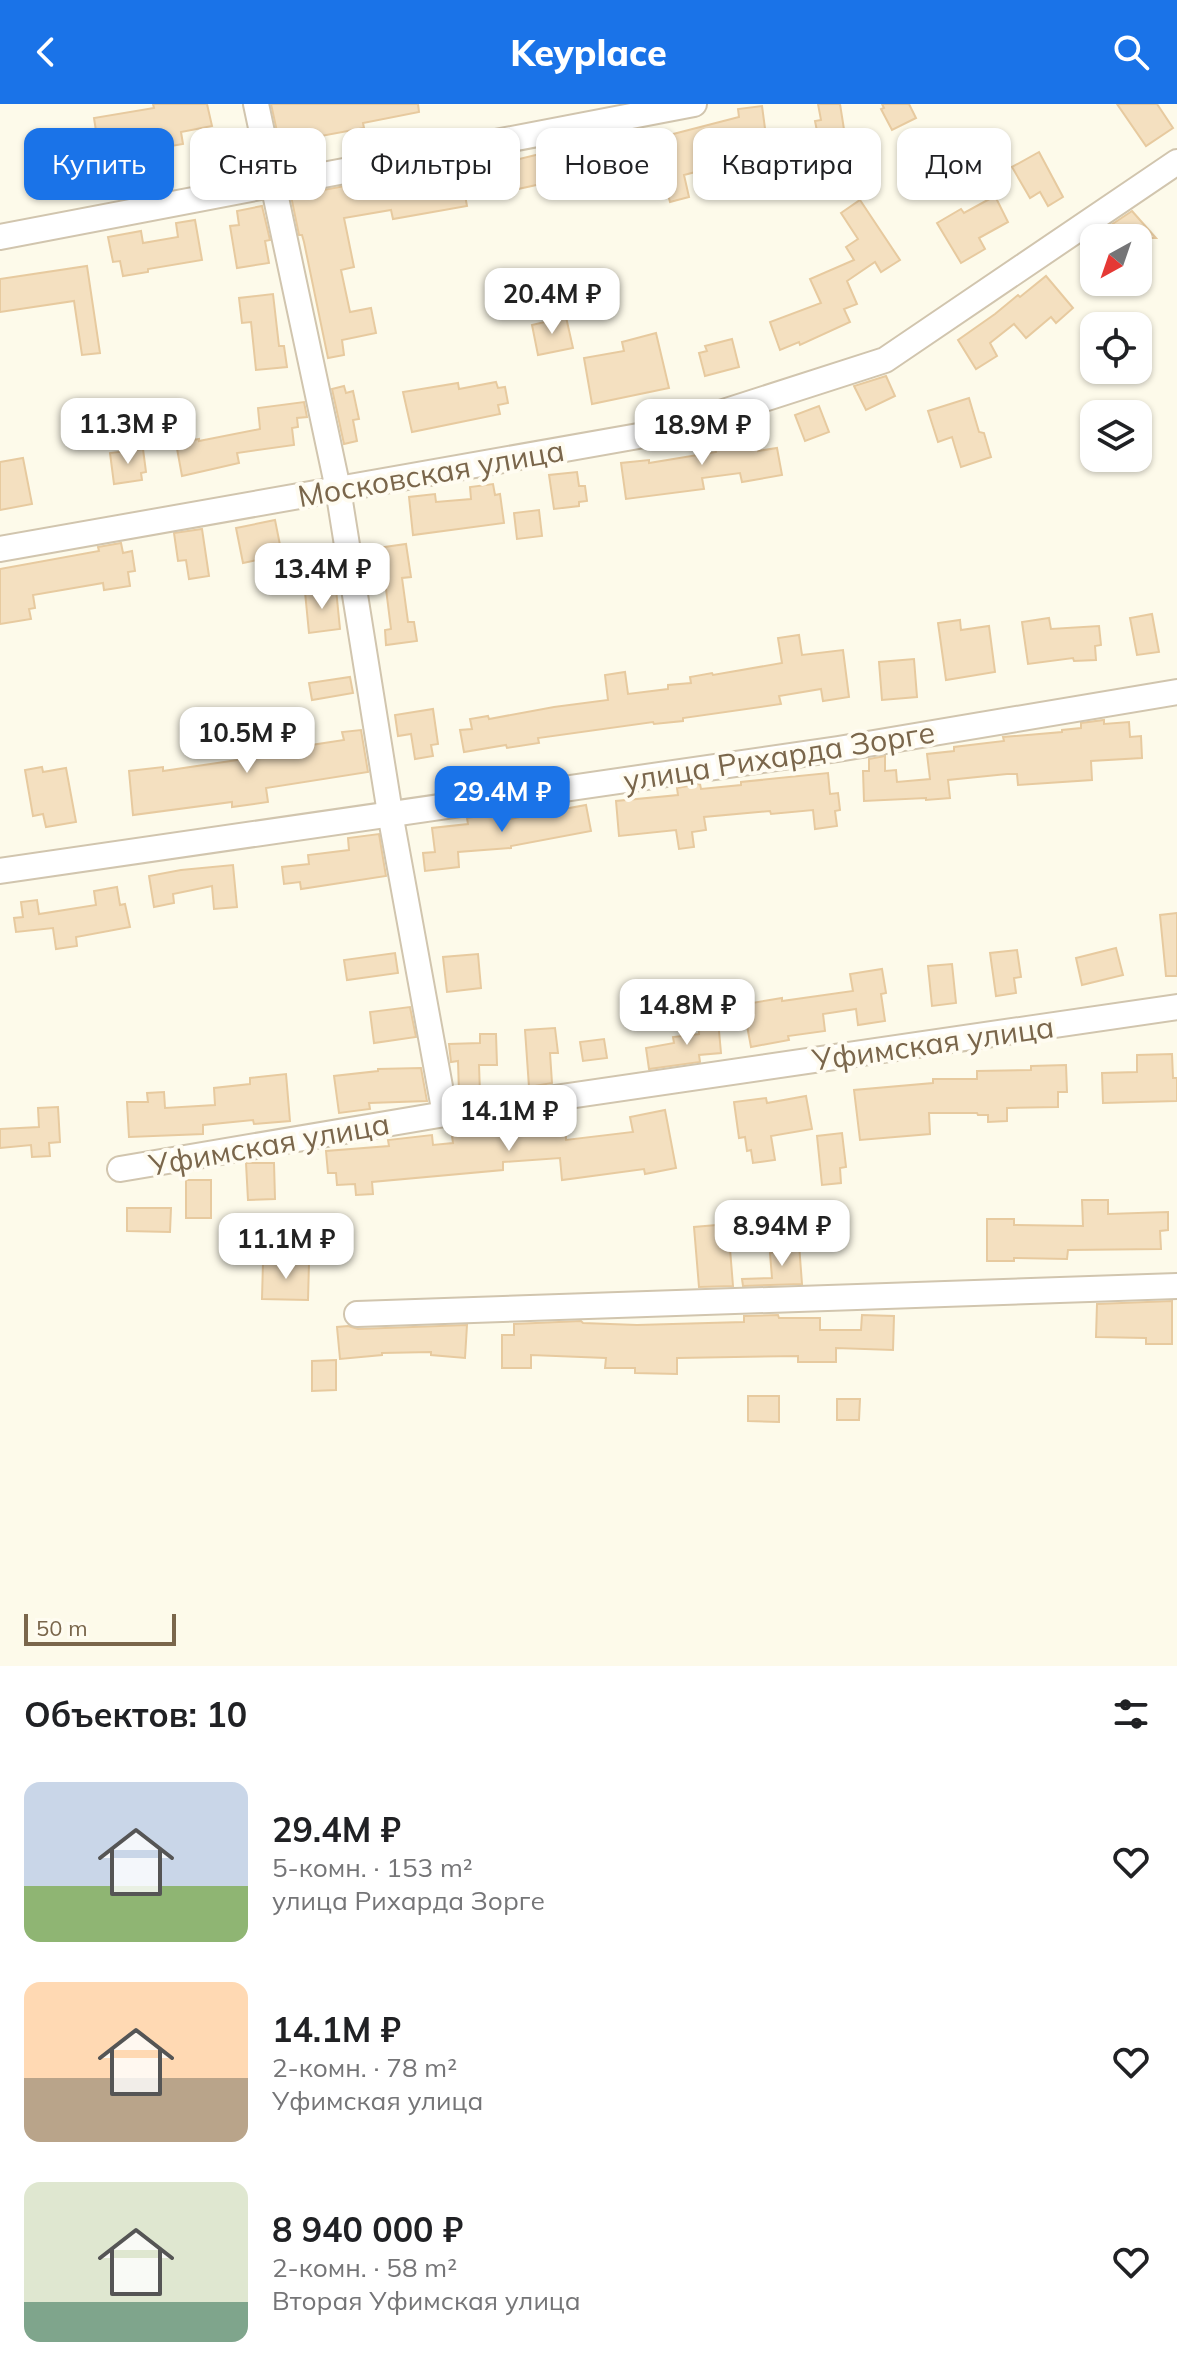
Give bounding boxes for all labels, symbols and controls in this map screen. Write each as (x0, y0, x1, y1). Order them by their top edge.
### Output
icon: back (24, 30, 68, 74)
text: Keyplace (510, 30, 667, 75)
icon: search (1109, 30, 1153, 74)
chip: Купить (24, 128, 174, 200)
chip: Снять (190, 128, 326, 200)
chip: Фильтры (342, 128, 520, 200)
chip: Новое (536, 128, 677, 200)
chip: Квартира (693, 128, 881, 200)
chip: Дом (897, 128, 1011, 200)
north arrow (1080, 224, 1152, 296)
map controls (1080, 224, 1152, 472)
pin: 20.4M ₽ (478, 268, 626, 336)
text: 20.4M ₽ (503, 277, 601, 310)
button: locate (1080, 312, 1152, 384)
pin: 11.3M ₽ (54, 398, 202, 466)
pin: 18.9M ₽ (628, 399, 776, 467)
button: layers (1080, 400, 1152, 472)
text: 11.3M ₽ (79, 407, 177, 440)
text: 18.9M ₽ (653, 408, 751, 441)
street label: Московская улица (295, 431, 567, 515)
pin: 13.4M ₽ (248, 543, 396, 611)
text: 13.4M ₽ (273, 552, 371, 585)
pin: 10.5M ₽ (173, 707, 321, 775)
street label: улица Рихарда Зорге (621, 713, 937, 799)
text: 10.5M ₽ (198, 716, 296, 749)
pin: 29.4M ₽ (428, 766, 576, 834)
text: 29.4M ₽ (453, 775, 551, 808)
pin: 14.8M ₽ (613, 979, 761, 1047)
text: 14.8M ₽ (638, 988, 736, 1021)
street label: Уфимская улица (809, 1007, 1056, 1079)
pin: 14.1M ₽ (435, 1085, 583, 1153)
text: 14.1M ₽ (460, 1094, 558, 1127)
street label: Уфимская улица (145, 1104, 392, 1184)
pin: 8.94M ₽ (708, 1200, 856, 1268)
text: 8.94M ₽ (733, 1209, 831, 1242)
pin: 11.1M ₽ (212, 1213, 360, 1281)
text: 11.1M ₽ (237, 1222, 335, 1255)
scale bar (24, 1610, 176, 1646)
text: 50 m (36, 1614, 87, 1642)
icon: filters (1109, 1692, 1153, 1736)
text: Объектов: 10 (24, 1693, 247, 1736)
text: 29.4M ₽ (272, 1808, 401, 1851)
icon: home (88, 1814, 184, 1910)
icon: heart (1109, 1840, 1153, 1884)
text: 5-комн. · 153 m² (272, 1851, 473, 1884)
text: улица Рихарда Зорге (272, 1884, 545, 1917)
text: 14.1M ₽ (272, 2008, 401, 2051)
icon: home (88, 2014, 184, 2110)
icon: heart (1109, 2040, 1153, 2084)
text: 2-комн. · 78 m² (272, 2051, 457, 2084)
text: Уфимская улица (272, 2084, 483, 2117)
text: 8 940 000 ₽ (272, 2208, 463, 2251)
icon: home (88, 2214, 184, 2310)
icon: heart (1109, 2240, 1153, 2284)
text: 2-комн. · 58 m² (272, 2251, 457, 2284)
text: Вторая Уфимская улица (272, 2284, 581, 2317)

